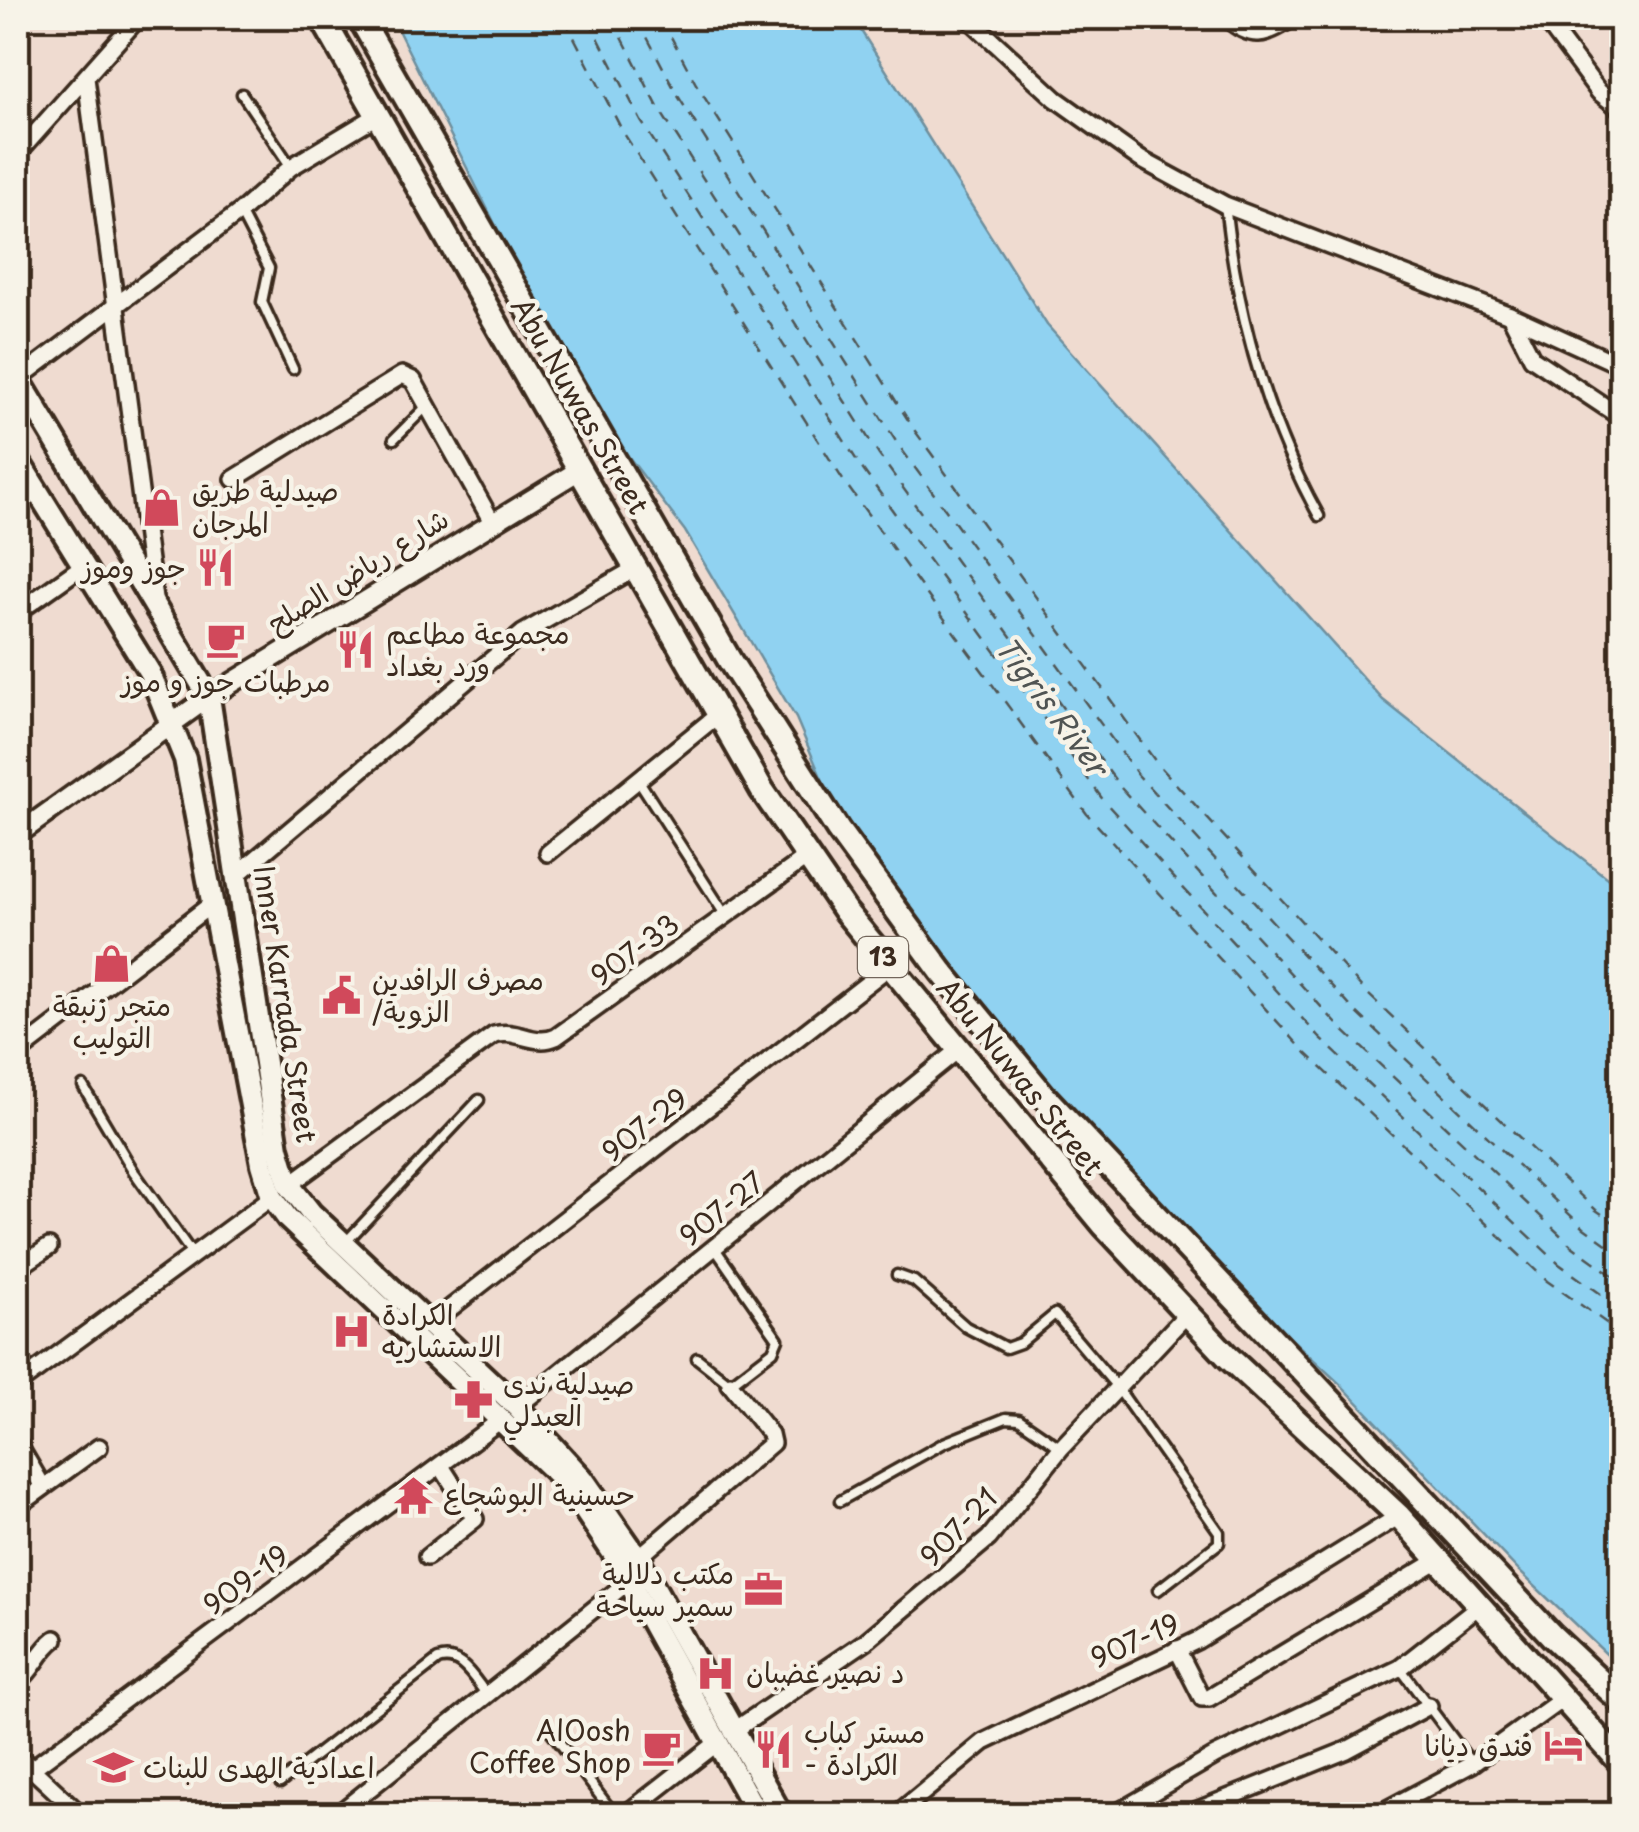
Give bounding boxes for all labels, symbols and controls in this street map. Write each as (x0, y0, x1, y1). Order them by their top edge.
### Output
street label: Abu Nuwas Street (501, 289, 661, 522)
place label: صيدلية طريق المرجان (192, 468, 339, 543)
shop icon: صيدلية طريق المرجان (141, 486, 183, 528)
street label: شارع رياض الصلح (258, 497, 456, 643)
place label: جوز وموز (80, 545, 186, 588)
restaurant icon: جوز وموز (195, 547, 237, 589)
place label: مجموعة مطاعم ورد بغداد (386, 611, 570, 686)
cafe icon: مرطبات جوز و موز (205, 618, 247, 660)
water label: Tigris River (986, 627, 1123, 788)
restaurant icon: مجموعة مطاعم ورد بغداد (335, 629, 377, 671)
place label: مرطبات جوز و موز (119, 659, 331, 702)
street label: Inner Karrada Street (243, 862, 330, 1146)
street label: 907-33 (581, 902, 687, 996)
road number: 13 (858, 937, 908, 977)
shop icon: متجر زنبقة التوليب (91, 942, 133, 984)
place label: مصرف الرافدين /الزوية (372, 957, 544, 1032)
street label: Abu Nuwas Street (927, 967, 1115, 1185)
public building icon: مصرف الرافدين /الزوية (321, 975, 363, 1017)
place label: متجر زنبقة التوليب (53, 983, 171, 1058)
street label: 907-29 (592, 1076, 696, 1171)
street label: 907-27 (669, 1160, 773, 1256)
place label: الكرادة الاستشاريه (382, 1292, 501, 1367)
hospital icon: الكرادة الاستشاريه (331, 1310, 373, 1352)
place label: صيدلية ندى العبدلي (503, 1361, 634, 1441)
pharmacy icon: صيدلية ندى العبدلي (452, 1379, 494, 1421)
place label: حسينية البوشجاع (443, 1472, 635, 1515)
temple icon: حسينية البوشجاع (392, 1474, 434, 1516)
street label: 907-21 (909, 1477, 1007, 1575)
street label: 909-19 (193, 1533, 297, 1625)
place label: مكتب دلالية سمير سياحة (596, 1551, 734, 1626)
office icon: مكتب دلالية سمير سياحة (743, 1569, 785, 1611)
street label: 907-19 (1083, 1601, 1186, 1678)
place label: د نصير غضبان (746, 1650, 905, 1693)
hospital icon: د نصير غضبان (695, 1652, 737, 1694)
place label: AlOosh Coffee Shop (469, 1708, 631, 1783)
place label: مستر كباب - الكرادة (804, 1710, 925, 1785)
place label: فندق ديانا (1424, 1723, 1533, 1766)
hotel icon: فندق ديانا (1542, 1725, 1584, 1767)
cafe icon: AlOosh Coffee Shop (640, 1726, 682, 1768)
restaurant icon: مستر كباب - الكرادة (753, 1728, 795, 1770)
place label: اعدادية الهدى للبنات (143, 1745, 374, 1788)
school or university icon: اعدادية الهدى للبنات (92, 1747, 134, 1789)

